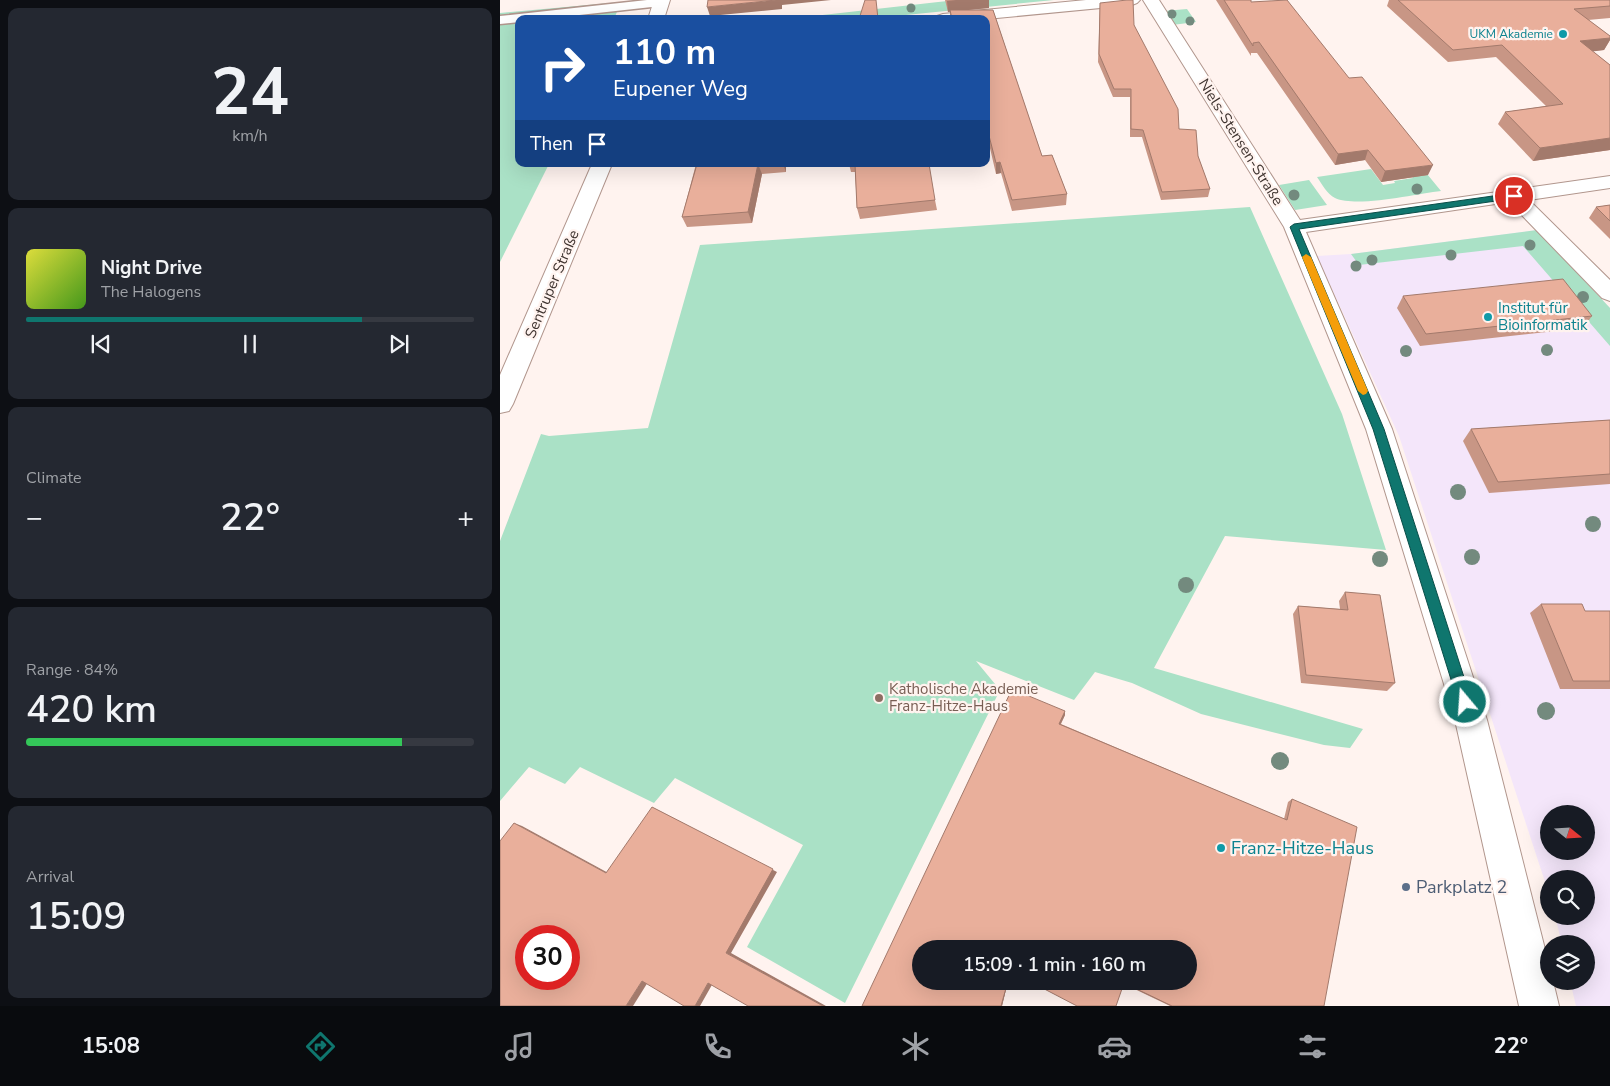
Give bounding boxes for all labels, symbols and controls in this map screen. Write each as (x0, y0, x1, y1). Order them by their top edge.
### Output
place label: UKM Akademie (1470, 26, 1553, 42)
marker: UKM Akademie (1557, 28, 1569, 40)
text: 110 m (613, 29, 716, 76)
icon: right (530, 35, 595, 100)
text: 24 (211, 48, 289, 137)
text: Eupener Weg (613, 74, 748, 104)
street label: Niels-Stensen-Straße (1194, 75, 1288, 209)
text: km/h (232, 125, 268, 147)
icon: arrive (583, 130, 611, 158)
text: Then (530, 131, 573, 157)
pin (1493, 175, 1535, 217)
icon: arrive (1500, 182, 1528, 210)
street label: Sentruper Straße (520, 227, 584, 341)
text: Night Drive (101, 255, 202, 281)
text: The Halogens (101, 281, 201, 303)
place label: Institut für Bioinformatik (1498, 298, 1588, 335)
marker: Institut für Bioinformatik (1482, 311, 1494, 323)
icon: previous (87, 330, 115, 358)
icon: pause (236, 330, 264, 358)
icon: next (385, 330, 413, 358)
text: Climate (26, 467, 81, 489)
text: 22° (220, 492, 280, 543)
text: − (26, 499, 43, 537)
text: + (457, 499, 474, 537)
text: Range · 84% (26, 659, 118, 681)
position arrow (1438, 675, 1490, 727)
place label: Katholische Akademie Franz-Hitze-Haus (889, 679, 1038, 716)
text: 420 km (26, 684, 157, 735)
marker: Katholische Akademie Franz-Hitze-Haus (873, 692, 885, 704)
north arrow (1540, 805, 1595, 860)
map controls (1540, 805, 1595, 990)
place label: Franz-Hitze-Haus (1231, 836, 1374, 860)
marker: Franz-Hitze-Haus (1215, 842, 1227, 854)
text: Arrival (26, 866, 74, 888)
button: search (1540, 870, 1595, 925)
place label: Parkplatz 2 (1416, 875, 1507, 899)
marker: Parkplatz 2 (1400, 881, 1412, 893)
text: 15:09 (26, 891, 126, 942)
speed limit sign: 30 (515, 925, 580, 990)
button: layers (1540, 935, 1595, 990)
text: 15:09 · 1 min · 160 m (963, 952, 1146, 978)
icon: directions (303, 1029, 338, 1064)
icon: music (502, 1029, 537, 1064)
icon: phone (700, 1029, 735, 1064)
icon: climate (898, 1029, 933, 1064)
icon: car (1097, 1029, 1132, 1064)
icon: filters (1295, 1029, 1330, 1064)
text: 15:08 (82, 1031, 140, 1061)
text: 22° (1493, 1031, 1528, 1061)

